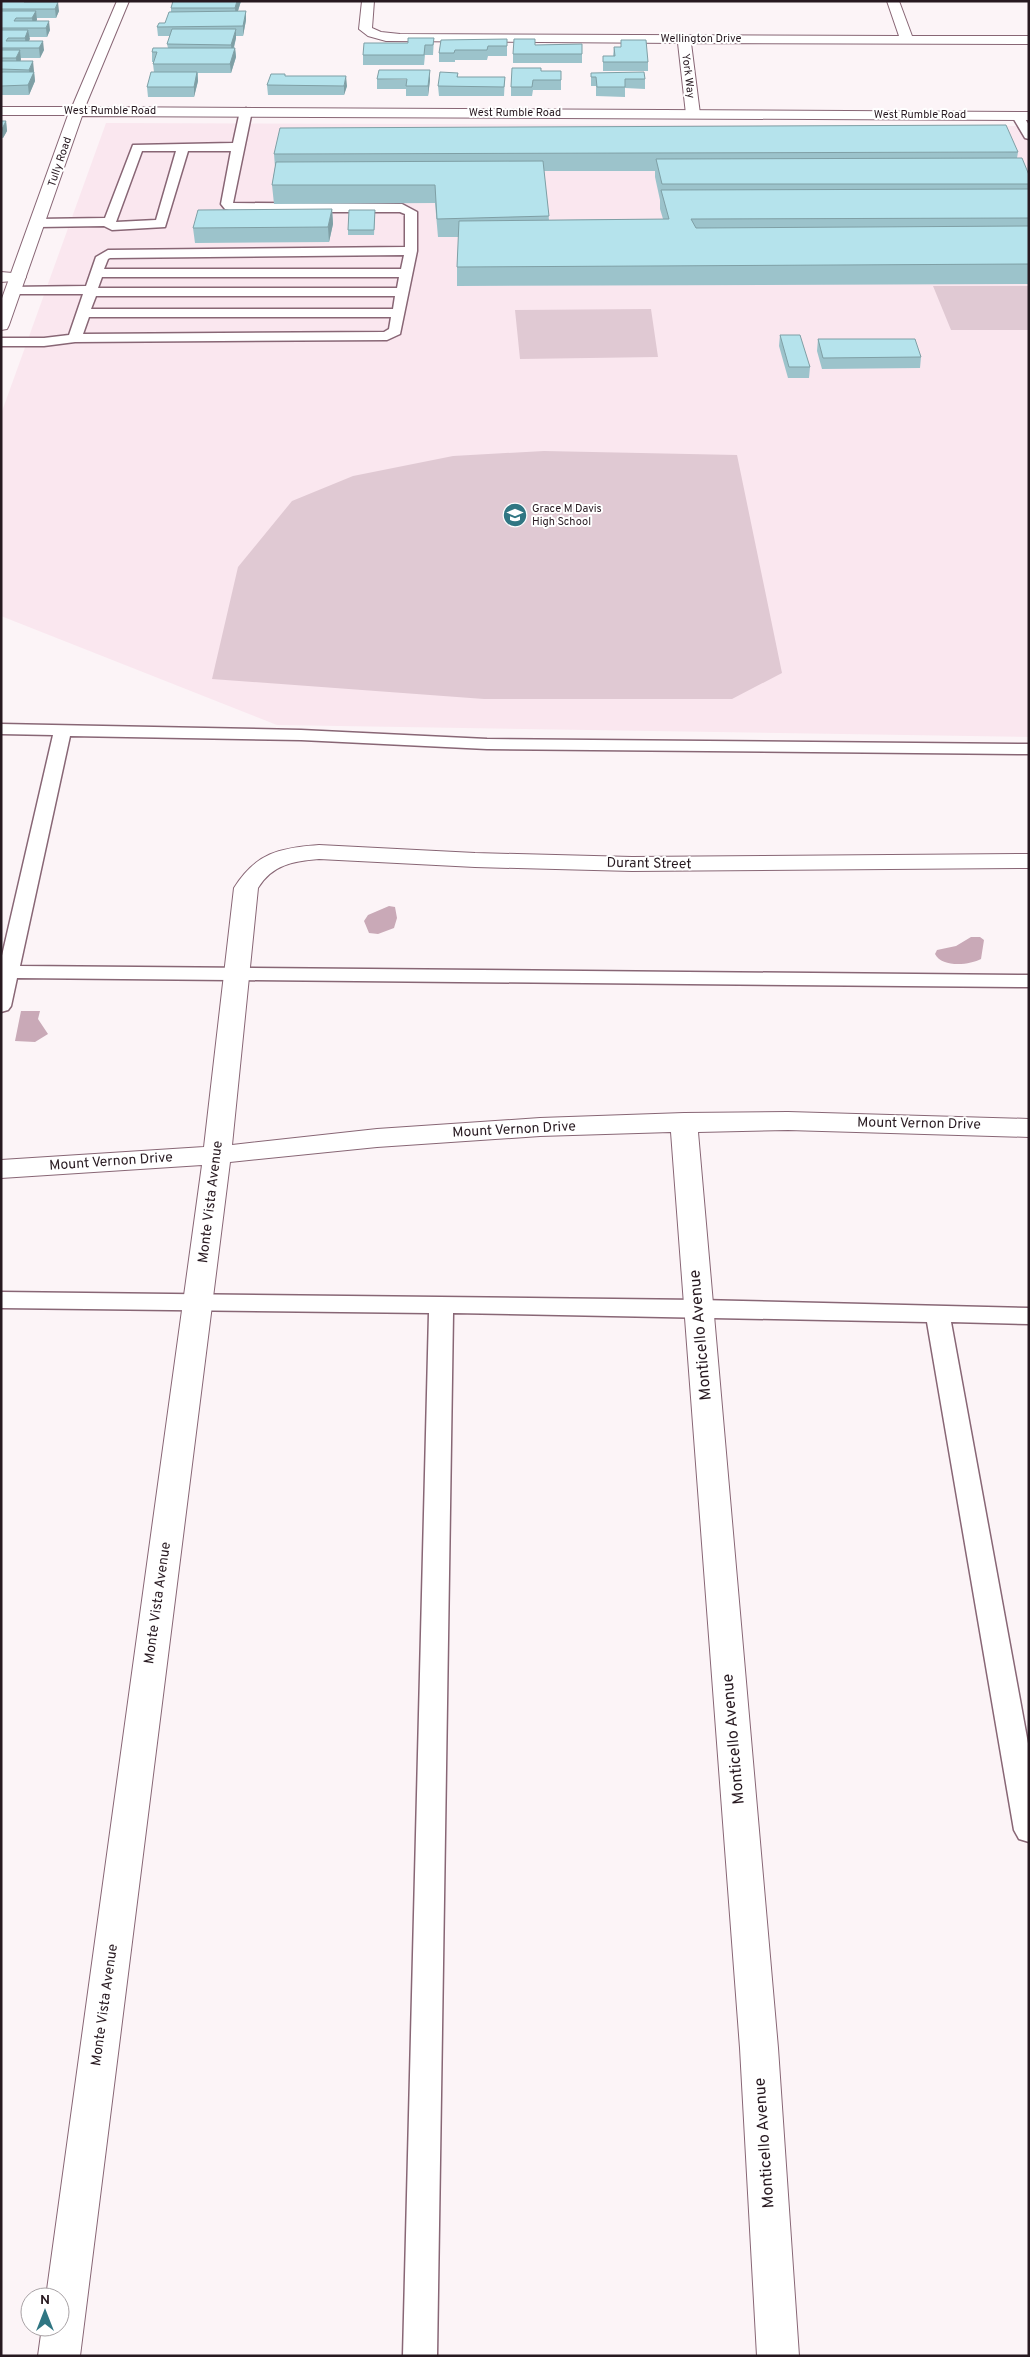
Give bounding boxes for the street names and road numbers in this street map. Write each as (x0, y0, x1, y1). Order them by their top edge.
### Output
street label: Wellington Drive (660, 32, 742, 46)
street label: York Way (678, 53, 698, 99)
street label: West Rumble Road (64, 104, 156, 118)
street label: West Rumble Road (469, 106, 561, 120)
street label: West Rumble Road (874, 108, 966, 122)
street label: Tully Road (45, 135, 75, 189)
street label: Durant Street (606, 855, 692, 873)
street label: Mount Vernon Drive (857, 1114, 981, 1134)
street label: Mount Vernon Drive (452, 1118, 576, 1142)
street label: Monte Vista Avenue (195, 1140, 227, 1264)
street label: Mount Vernon Drive (49, 1149, 173, 1175)
street label: Monticello Avenue (685, 1269, 717, 1401)
street label: Monte Vista Avenue (141, 1541, 175, 1665)
street label: Monticello Avenue (718, 1673, 750, 1805)
street label: Monte Vista Avenue (88, 1943, 122, 2067)
street label: Monticello Avenue (750, 2077, 780, 2209)

